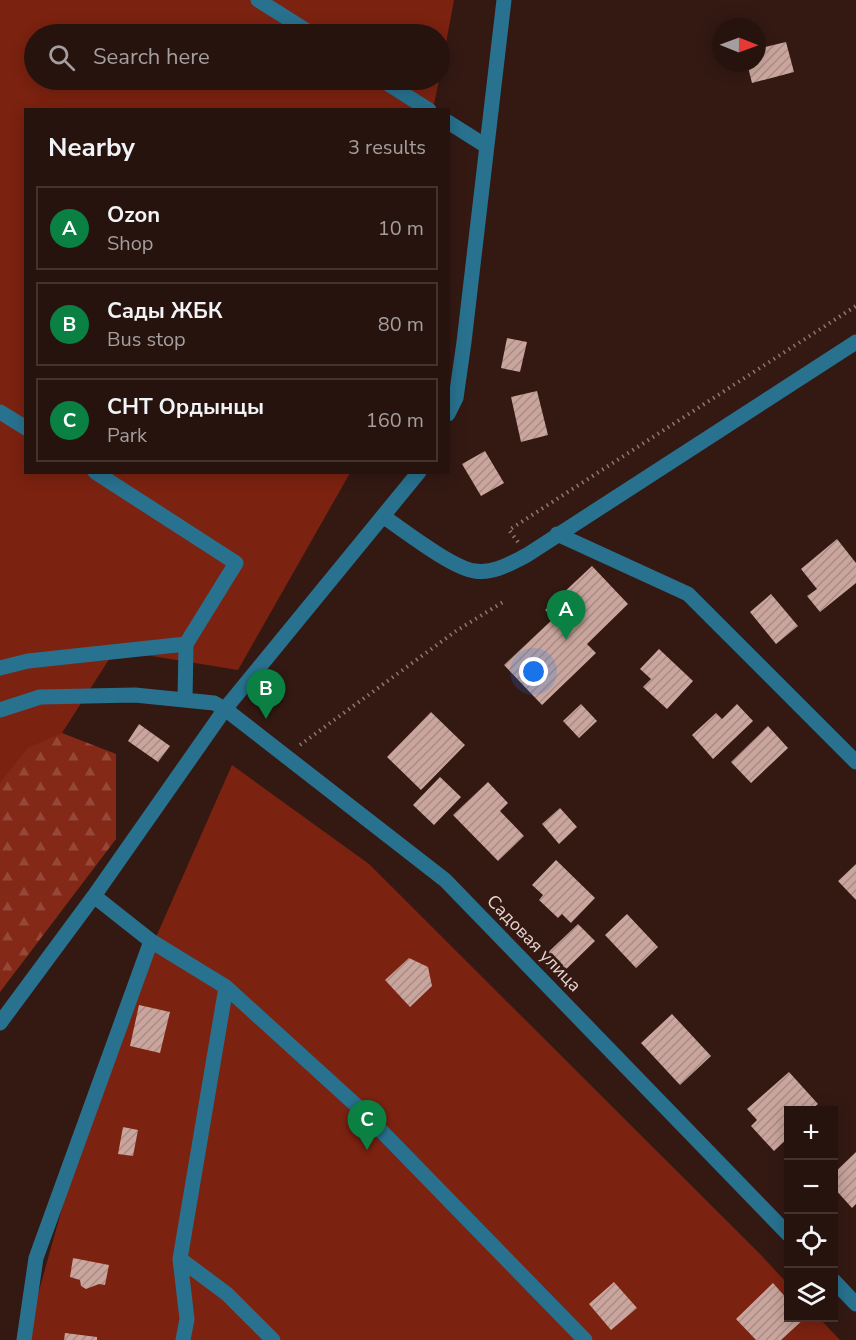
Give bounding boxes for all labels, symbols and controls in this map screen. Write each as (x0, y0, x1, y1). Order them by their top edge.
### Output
north arrow (712, 18, 766, 72)
search box (24, 24, 450, 90)
icon: search (45, 41, 78, 74)
text: Search here (93, 42, 210, 72)
text: Nearby (48, 130, 135, 165)
text: 3 results (348, 134, 426, 161)
text: Ozon (107, 200, 160, 230)
text: A (62, 215, 77, 242)
text: 10 m (378, 215, 424, 242)
text: Shop (107, 230, 153, 257)
text: Сады ЖБК (107, 296, 223, 326)
text: B (63, 311, 76, 338)
text: 80 m (378, 311, 424, 338)
text: Bus stop (107, 326, 186, 353)
text: СНТ Ордынцы (107, 392, 264, 422)
text: C (63, 407, 76, 434)
text: 160 m (366, 407, 424, 434)
text: Park (107, 422, 147, 449)
pin: A (546, 590, 586, 640)
your location (519, 657, 548, 686)
pin: B (246, 670, 286, 719)
street label: Садовая улица (481, 889, 587, 997)
pin: C (348, 1100, 386, 1150)
map controls (784, 1106, 838, 1322)
button: + (784, 1106, 838, 1160)
button: − (784, 1160, 838, 1214)
button: locate (784, 1214, 838, 1268)
button: layers (784, 1268, 838, 1322)

